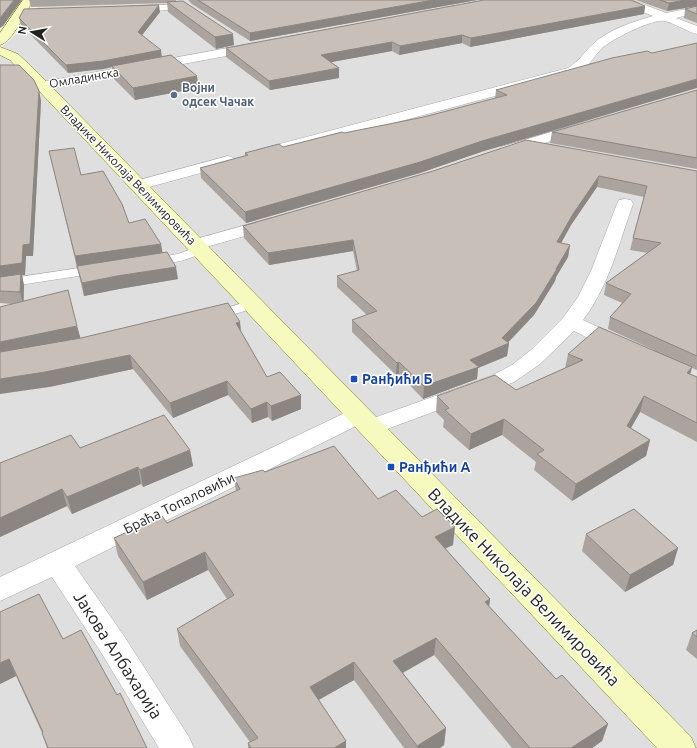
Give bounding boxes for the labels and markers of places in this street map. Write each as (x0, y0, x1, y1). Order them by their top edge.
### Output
place label: Војни одсек Чачак (182, 81, 254, 108)
marker: Војни одсек Чачак (169, 90, 179, 100)
place label: Ранђићи Б (362, 371, 433, 387)
marker: Ранђићи Б (349, 374, 359, 384)
place label: Ранђићи А (399, 459, 471, 475)
marker: Ранђићи А (386, 462, 396, 472)

